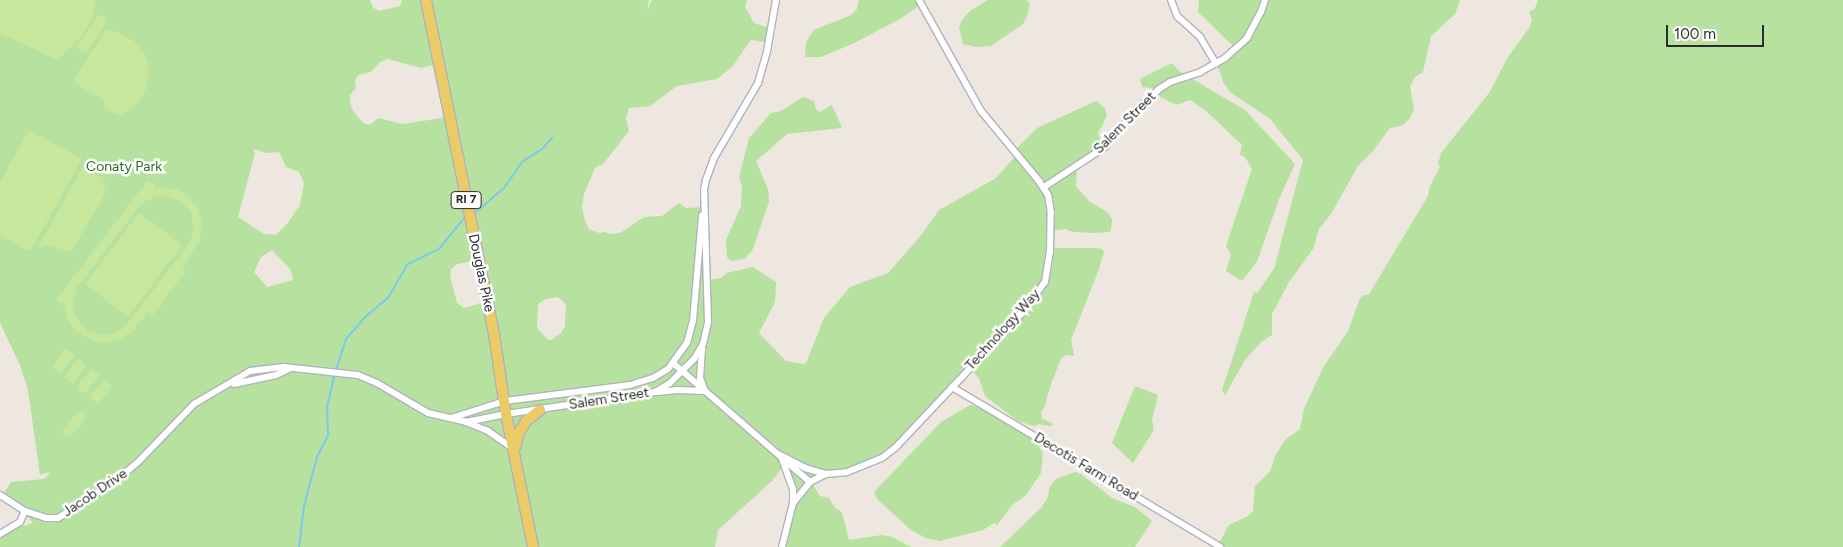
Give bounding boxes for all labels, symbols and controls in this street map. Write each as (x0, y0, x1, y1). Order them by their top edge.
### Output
scale bar (1668, 15, 1766, 47)
text: 100 m (1674, 25, 1716, 43)
street label: Salem Street (1090, 88, 1160, 158)
park label: Conaty Park (86, 159, 162, 175)
road number: RI 7 (450, 190, 482, 210)
street label: Douglas Pike (465, 232, 497, 314)
street label: Technology Way (962, 286, 1044, 374)
street label: Salem Street (568, 384, 650, 414)
street label: Decotis Farm Road (1031, 429, 1141, 505)
street label: Jacob Drive (60, 465, 130, 521)

